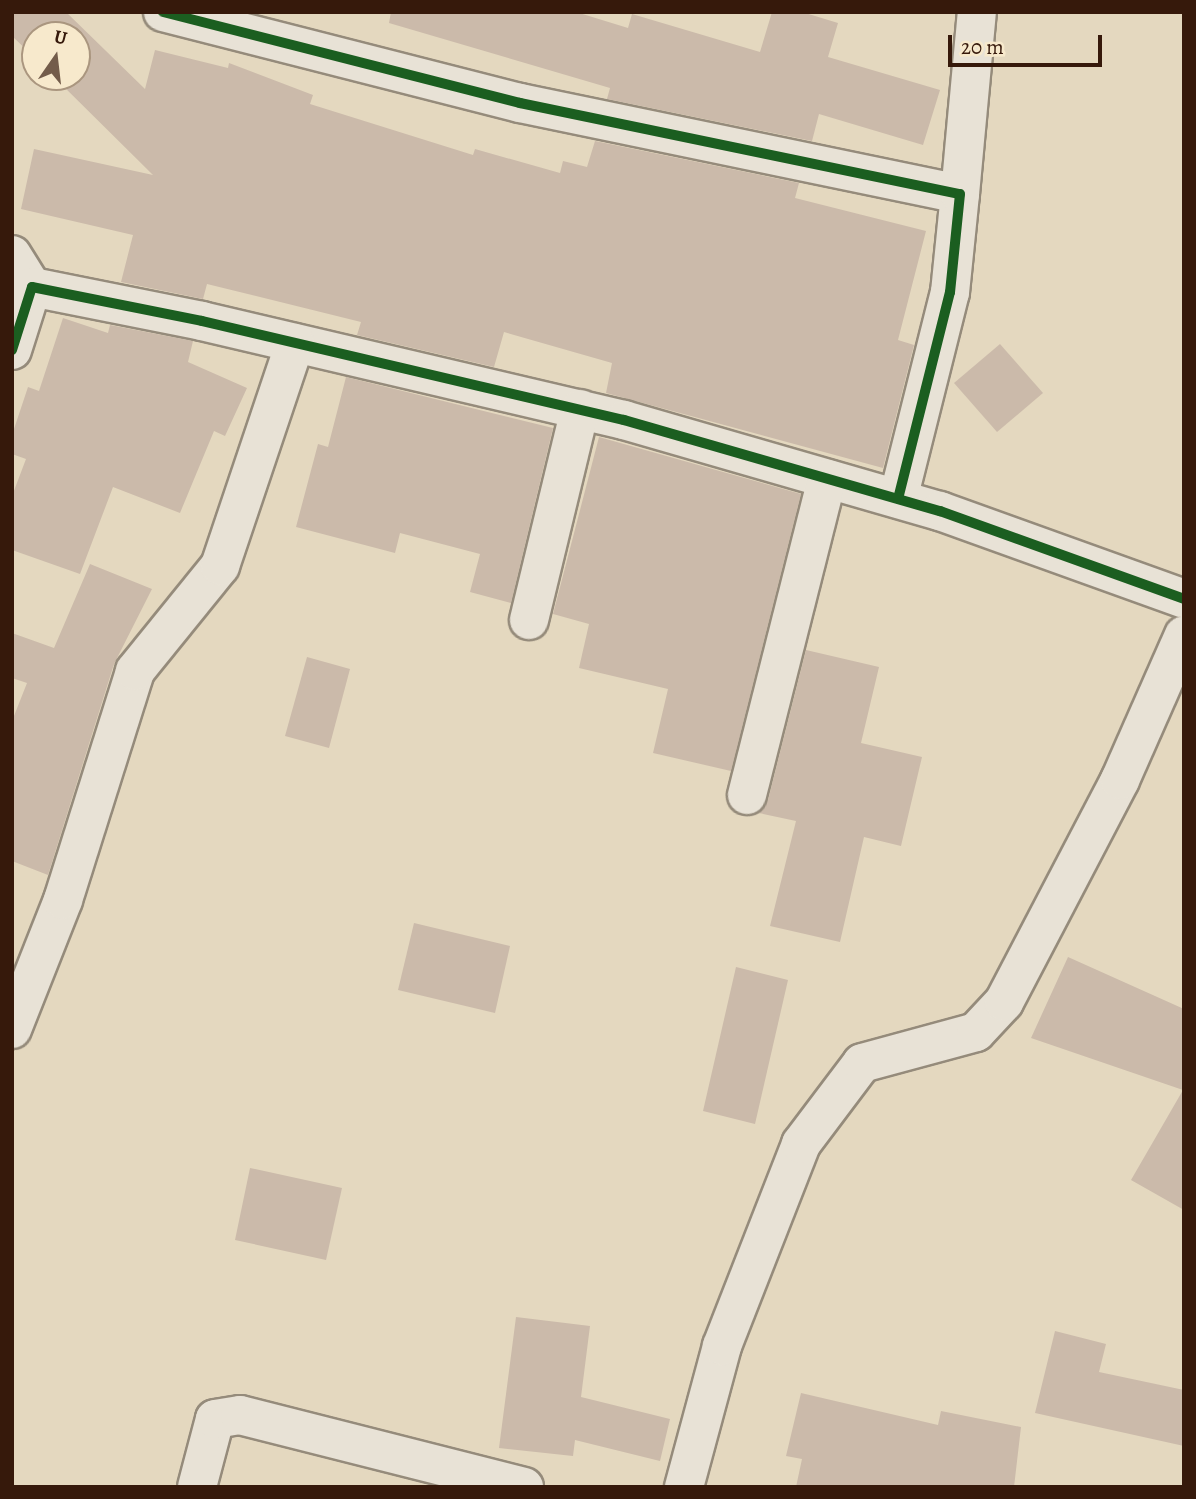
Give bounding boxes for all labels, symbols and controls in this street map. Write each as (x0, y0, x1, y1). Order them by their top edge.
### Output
north arrow (21, 21, 91, 91)
scale bar (951, 21, 1105, 65)
text: U (51, 23, 70, 52)
text: 20 m (961, 33, 1004, 61)

